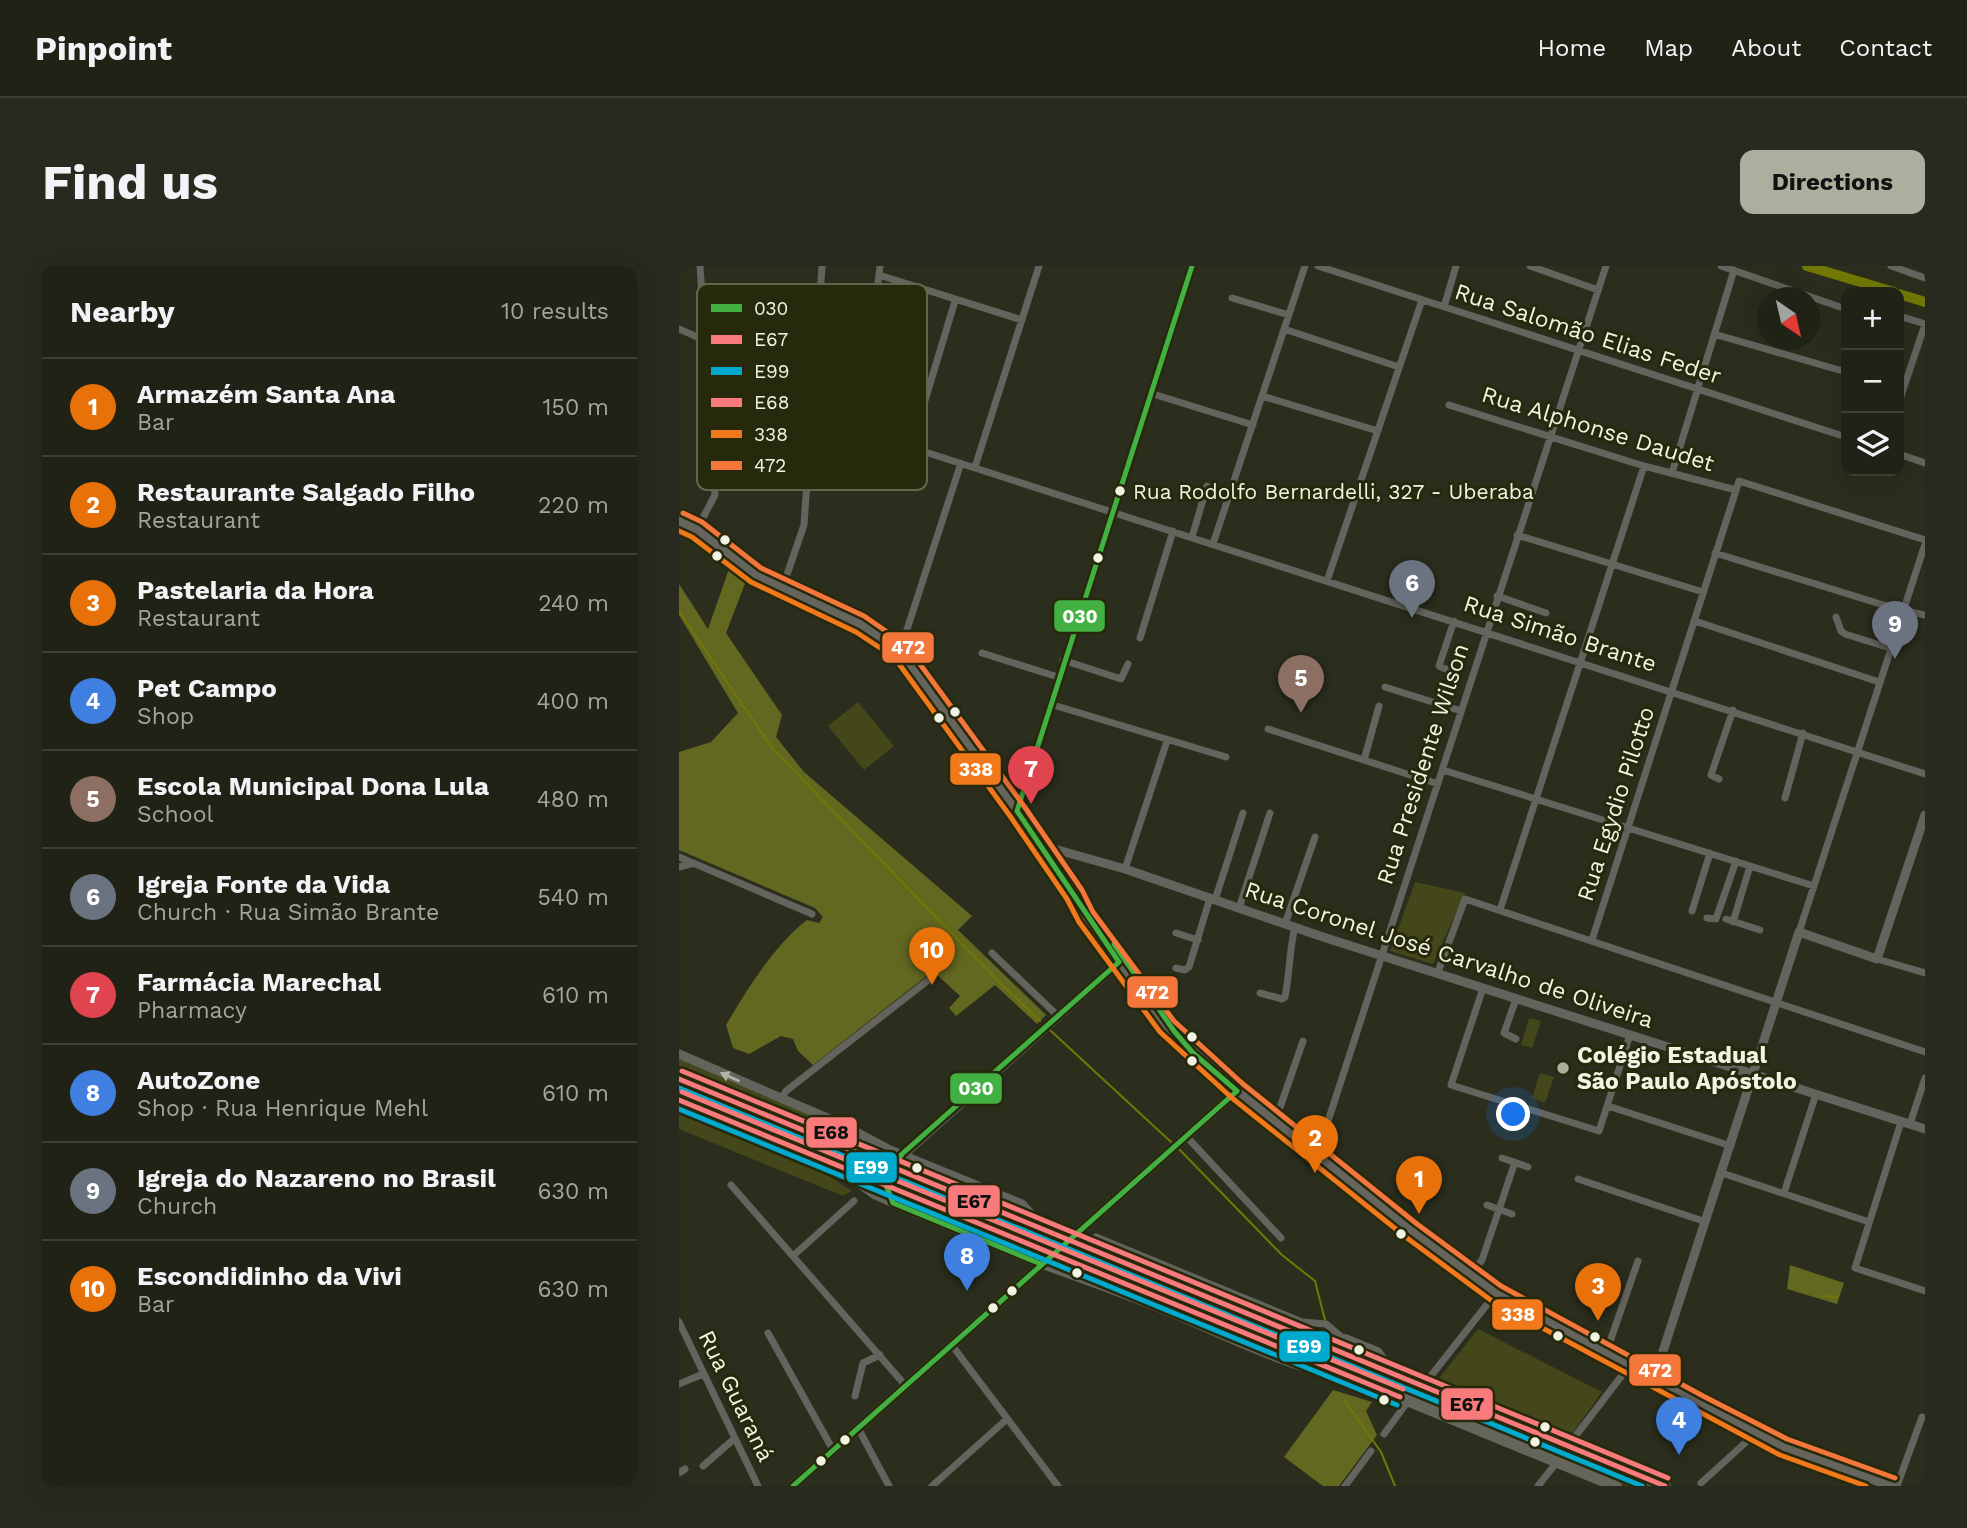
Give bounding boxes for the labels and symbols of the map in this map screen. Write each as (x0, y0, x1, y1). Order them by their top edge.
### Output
street label: Rua Salomão Elias Feder (1451, 278, 1725, 390)
legend (697, 284, 927, 490)
north arrow (1757, 287, 1820, 350)
text: 030 (754, 297, 788, 320)
text: E67 (754, 328, 788, 351)
text: E99 (754, 360, 790, 383)
street label: Rua Alphonse Daudet (1479, 381, 1718, 477)
text: E68 (754, 391, 789, 414)
text: 338 (754, 423, 788, 446)
text: 472 (754, 454, 786, 477)
place label: Rua Rodolfo Bernardelli, 327 - Uberaba (1133, 479, 1534, 504)
marker: Rua Rodolfo Bernardelli, 327 - Uberaba (1113, 484, 1127, 498)
unlabelled marker (718, 533, 732, 547)
unlabelled marker (710, 549, 724, 563)
unlabelled marker (1091, 551, 1105, 565)
pin: 6 (1389, 560, 1435, 618)
street label: Rua Simão Brante (1460, 590, 1660, 678)
line badge: 030 (1053, 599, 1106, 633)
pin: 9 (1872, 601, 1918, 659)
text: 030 (1062, 605, 1098, 628)
line badge: 472 (881, 631, 935, 664)
text: 472 (891, 636, 925, 659)
street label: Rua Presidente Wilson (1371, 640, 1475, 888)
pin: 5 (1278, 655, 1324, 713)
street label: Rua Egydio Pilotto (1572, 703, 1660, 905)
unlabelled marker (948, 705, 962, 719)
unlabelled marker (932, 711, 946, 725)
pin: 7 (1008, 746, 1054, 804)
line badge: 338 (949, 752, 1002, 786)
text: 338 (959, 758, 993, 781)
street label: Rua Coronel José Carvalho de Oliveira (1241, 876, 1657, 1034)
pin: 10 (909, 927, 955, 985)
line badge: 472 (1126, 975, 1179, 1009)
text: 472 (1135, 981, 1169, 1004)
unlabelled marker (1185, 1030, 1199, 1044)
place label: Colégio Estadual São Paulo Apóstolo (1577, 1042, 1797, 1095)
unlabelled marker (1185, 1054, 1199, 1068)
marker: Colégio Estadual São Paulo Apóstolo (1555, 1060, 1571, 1076)
one-way arrow (720, 1071, 740, 1083)
line badge: 030 (949, 1072, 1003, 1105)
text: 030 (958, 1077, 994, 1100)
your location (1496, 1097, 1530, 1131)
pin: 2 (1292, 1115, 1338, 1173)
line badge: E68 (805, 1116, 858, 1149)
text: E68 (813, 1121, 849, 1144)
line badge: E99 (845, 1151, 898, 1184)
text: E99 (853, 1156, 889, 1179)
pin: 1 (1396, 1156, 1442, 1214)
unlabelled marker (910, 1161, 924, 1175)
line badge: E67 (947, 1184, 1001, 1218)
text: E67 (957, 1190, 991, 1213)
unlabelled marker (1394, 1227, 1408, 1241)
pin: 8 (944, 1233, 990, 1291)
pin: 3 (1575, 1263, 1621, 1321)
unlabelled marker (1070, 1266, 1084, 1280)
unlabelled marker (1005, 1284, 1019, 1298)
line badge: 338 (1491, 1298, 1544, 1331)
unlabelled marker (986, 1301, 1000, 1315)
text: 338 (1501, 1303, 1535, 1326)
street label: Rua Guaraná (693, 1326, 779, 1466)
unlabelled marker (1551, 1329, 1565, 1343)
line badge: E99 (1278, 1330, 1331, 1363)
unlabelled marker (1588, 1330, 1602, 1344)
text: E99 (1286, 1335, 1322, 1358)
unlabelled marker (1352, 1343, 1366, 1357)
line badge: 472 (1628, 1353, 1682, 1387)
text: 472 (1638, 1359, 1672, 1382)
line badge: E67 (1440, 1387, 1494, 1421)
unlabelled marker (1377, 1393, 1391, 1407)
text: E67 (1450, 1393, 1484, 1416)
pin: 4 (1656, 1397, 1702, 1455)
unlabelled marker (1538, 1420, 1552, 1434)
unlabelled marker (838, 1433, 852, 1447)
unlabelled marker (1528, 1435, 1542, 1449)
unlabelled marker (814, 1454, 828, 1468)

